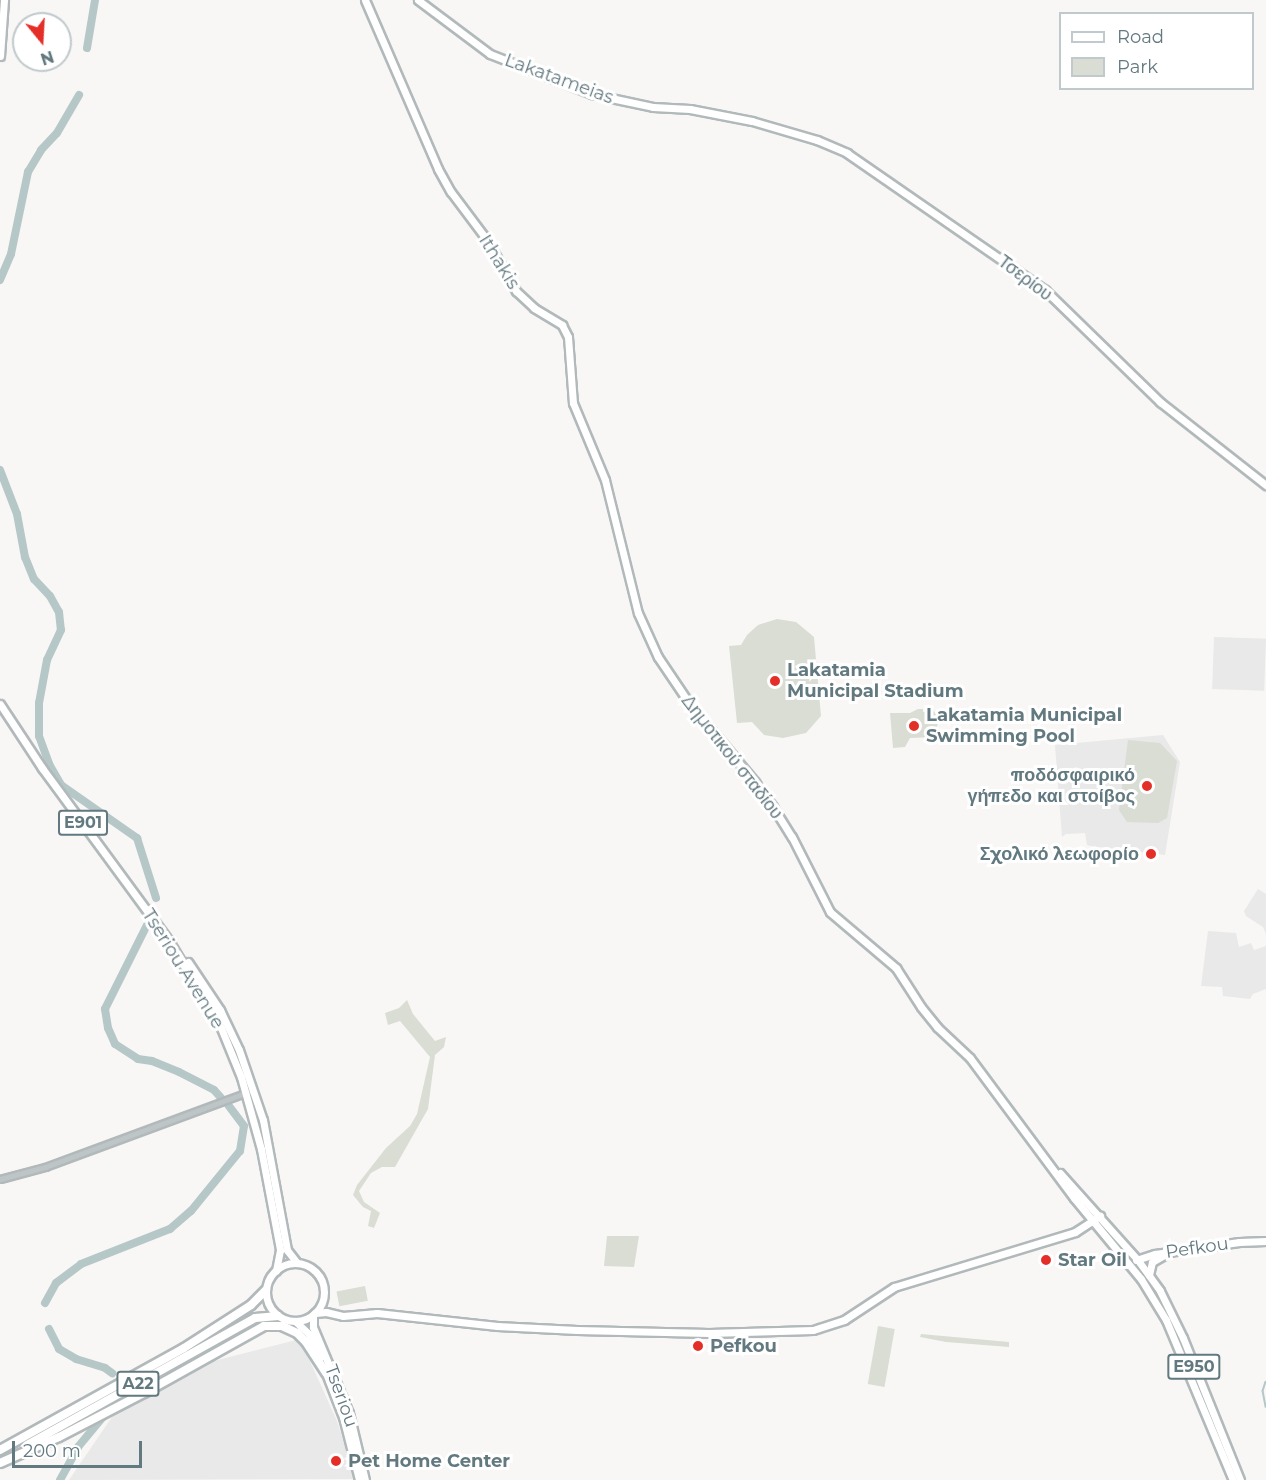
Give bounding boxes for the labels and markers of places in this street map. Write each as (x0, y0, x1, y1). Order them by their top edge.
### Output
place label: Lakatamia Municipal Stadium (787, 660, 964, 702)
marker: Lakatamia Municipal Stadium (768, 674, 782, 688)
place label: Lakatamia Municipal Swimming Pool (926, 705, 1122, 748)
marker: Lakatamia Municipal Swimming Pool (907, 719, 921, 733)
place label: ποδόσφαιρικό γήπεδο και στοίβος (968, 765, 1135, 808)
marker: ποδόσφαιρικό γήπεδο και στοίβος (1140, 779, 1154, 793)
place label: Σχολικό λεωφορίο (980, 843, 1139, 865)
marker: Σχολικό λεωφορίο (1144, 847, 1158, 861)
place label: Star Oil (1058, 1249, 1127, 1271)
marker: Star Oil (1039, 1253, 1053, 1267)
place label: Pefkou (710, 1335, 777, 1357)
marker: Pefkou (691, 1339, 705, 1353)
place label: Pet Home Center (348, 1450, 510, 1472)
marker: Pet Home Center (329, 1454, 343, 1468)

